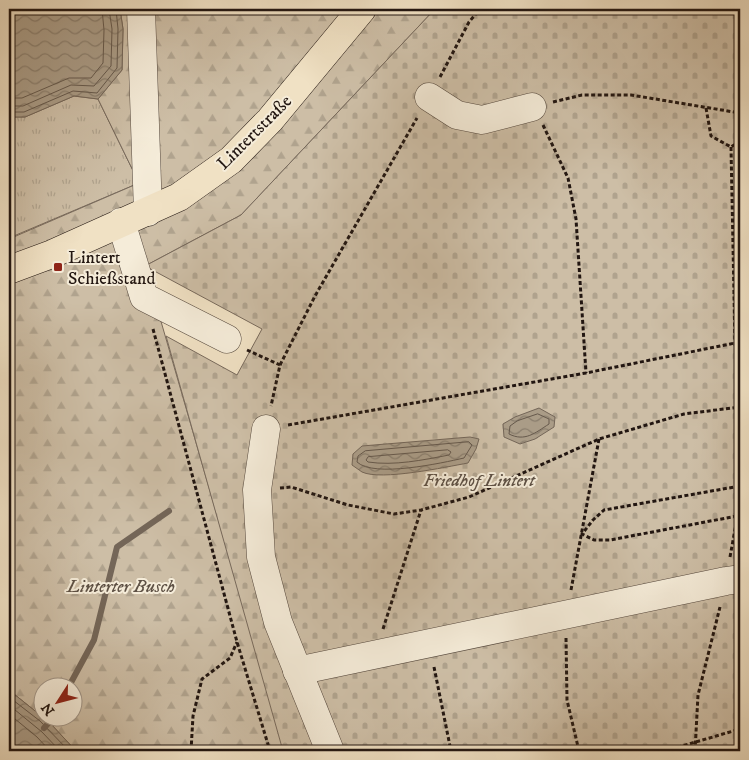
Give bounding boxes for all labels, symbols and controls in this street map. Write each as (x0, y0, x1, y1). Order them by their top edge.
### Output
street label: Lintertstraße (213, 91, 297, 175)
place label: Lintert Schießstand (68, 247, 155, 290)
marker: Lintert Schießstand (52, 261, 64, 273)
park label: Friedhof Lintert (423, 470, 536, 492)
park label: Linterter Busch (66, 576, 175, 598)
north arrow (32, 678, 82, 728)
text: N (37, 699, 59, 719)

